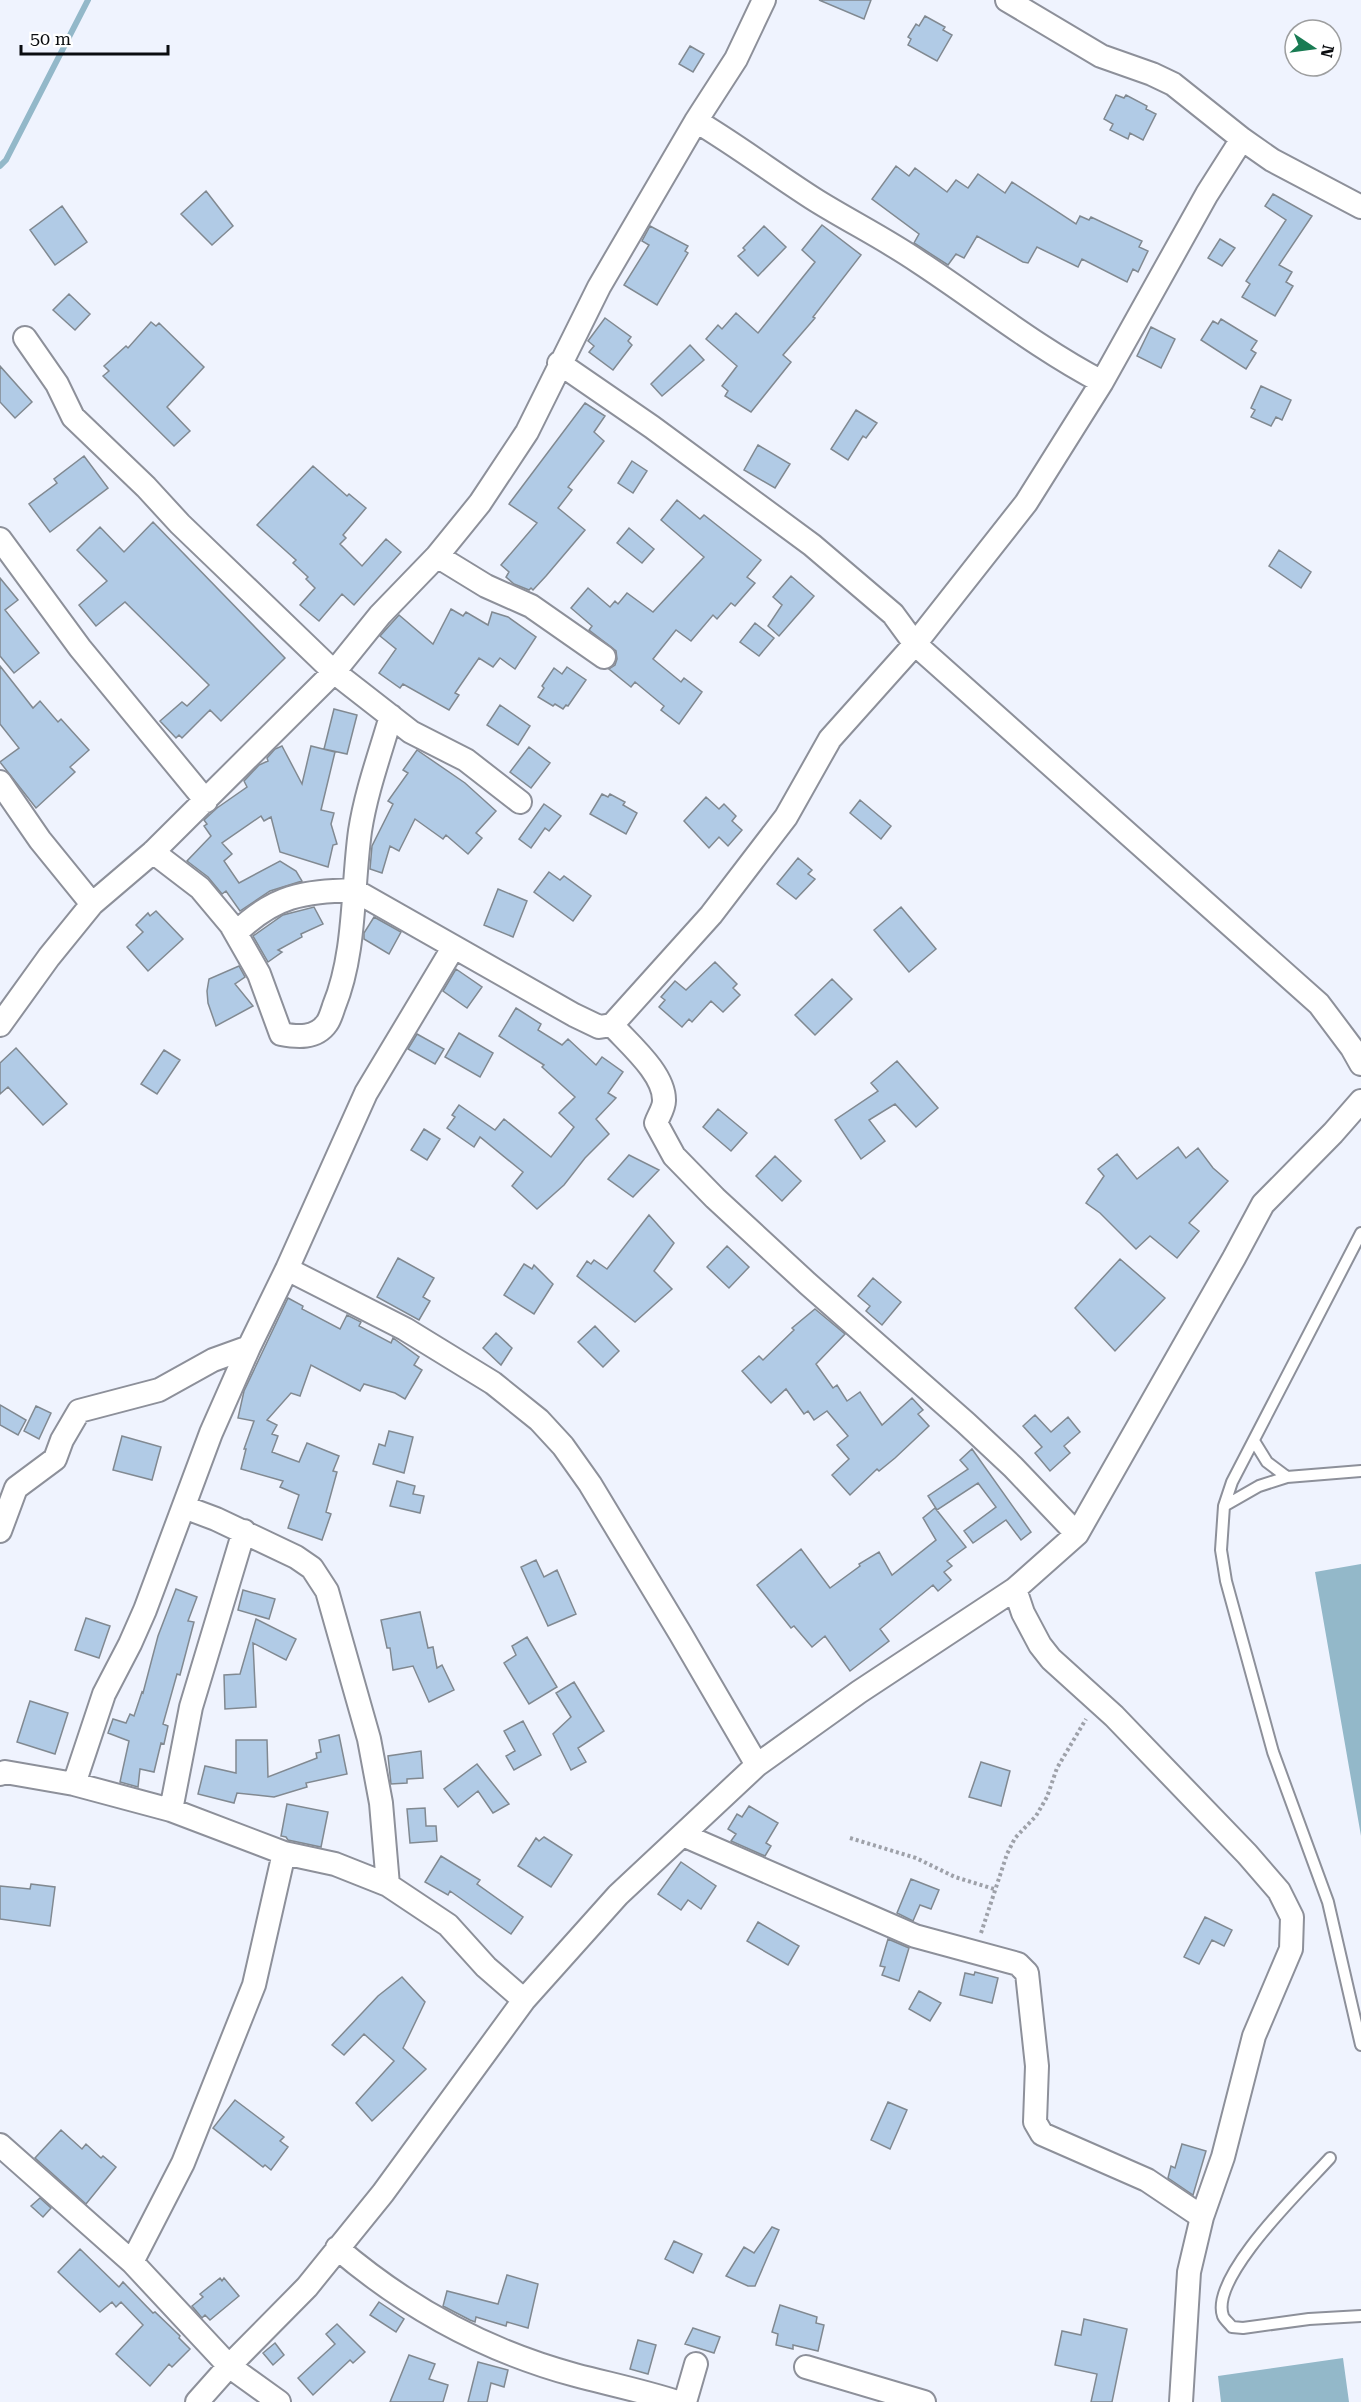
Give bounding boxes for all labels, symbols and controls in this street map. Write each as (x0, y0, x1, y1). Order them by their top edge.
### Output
scale bar (21, 18, 168, 56)
north arrow (1283, 18, 1343, 78)
text: 50 m (30, 28, 71, 49)
text: N (1316, 43, 1338, 59)

